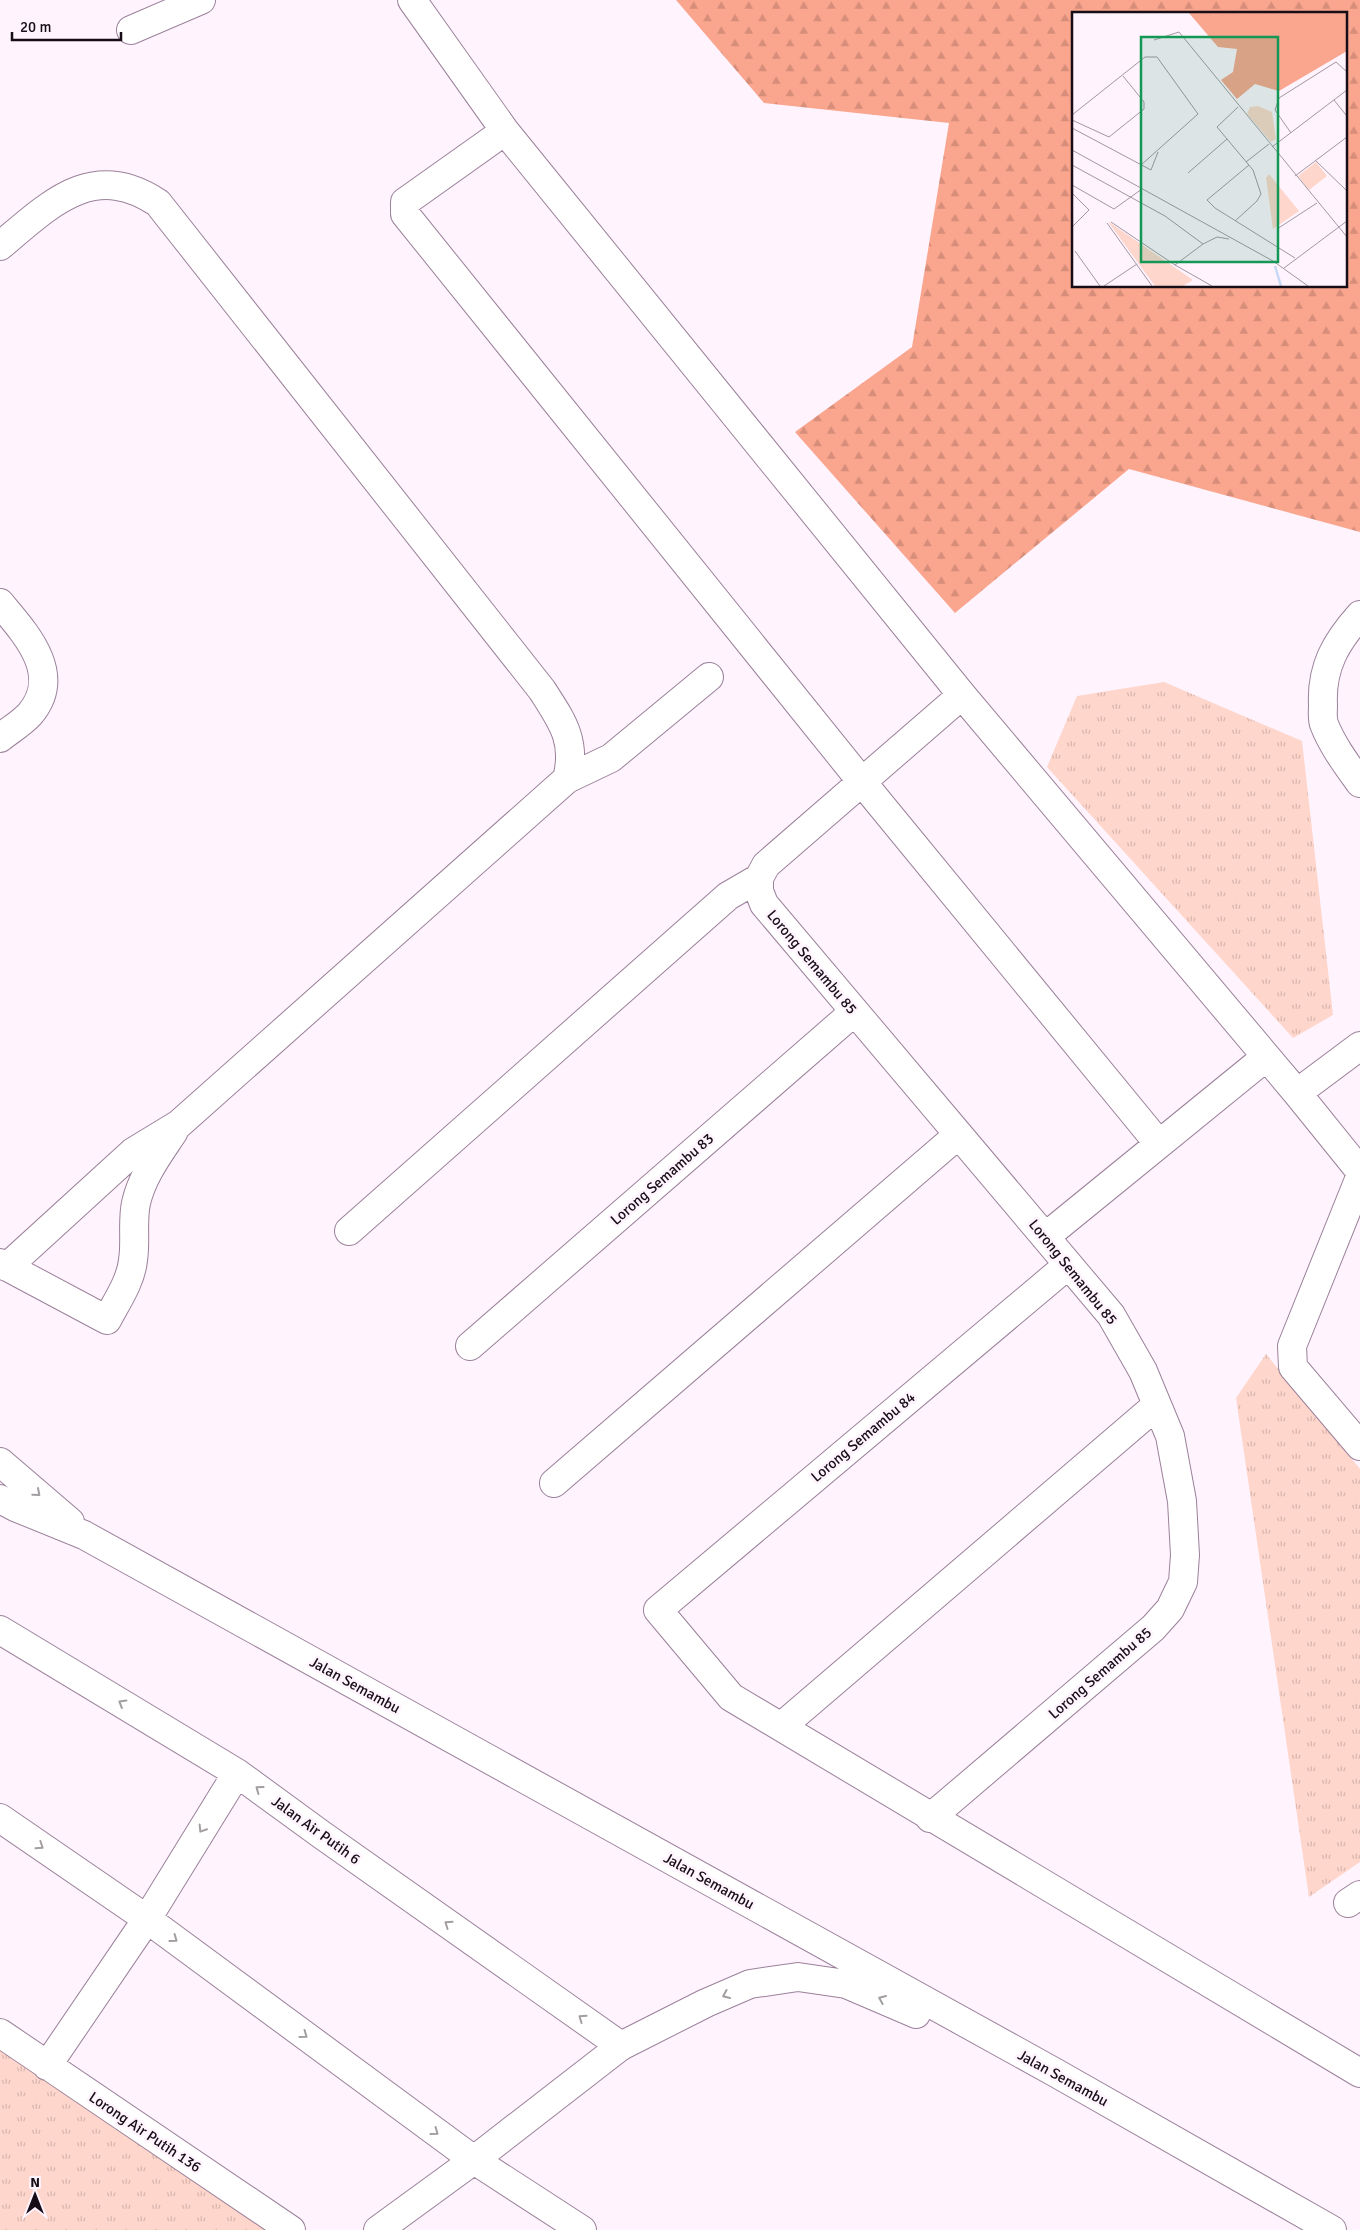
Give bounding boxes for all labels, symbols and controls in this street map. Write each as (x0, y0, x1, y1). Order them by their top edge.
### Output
scale bar (12, 10, 121, 42)
inset map (1072, 12, 1348, 288)
text: 20 m (20, 18, 51, 36)
street label: Lorong Semambu 85 (763, 906, 861, 1018)
street label: Lorong Semambu 83 (607, 1129, 717, 1229)
street label: Lorong Semambu 85 (1025, 1216, 1121, 1328)
street label: Lorong Semambu 84 (807, 1388, 919, 1486)
one-way arrow (32, 1487, 41, 1496)
street label: Lorong Semambu 85 (1045, 1623, 1155, 1723)
street label: Jalan Semambu (306, 1653, 404, 1717)
one-way arrow (118, 1700, 127, 1710)
one-way arrow (255, 1786, 265, 1795)
street label: Jalan Air Putih 6 (268, 1792, 364, 1868)
one-way arrow (199, 1824, 209, 1833)
one-way arrow (34, 1840, 44, 1849)
street label: Jalan Semambu (660, 1849, 758, 1913)
one-way arrow (445, 1921, 454, 1930)
one-way arrow (168, 1933, 177, 1941)
one-way arrow (722, 1988, 731, 1999)
one-way arrow (878, 1995, 887, 2006)
one-way arrow (578, 2015, 587, 2024)
one-way arrow (298, 2029, 308, 2038)
street label: Jalan Semambu (1014, 2046, 1112, 2110)
street label: Lorong Air Putih 136 (85, 2088, 205, 2176)
one-way arrow (429, 2126, 438, 2134)
north arrow (10, 2170, 60, 2220)
text: N (30, 2174, 40, 2191)

